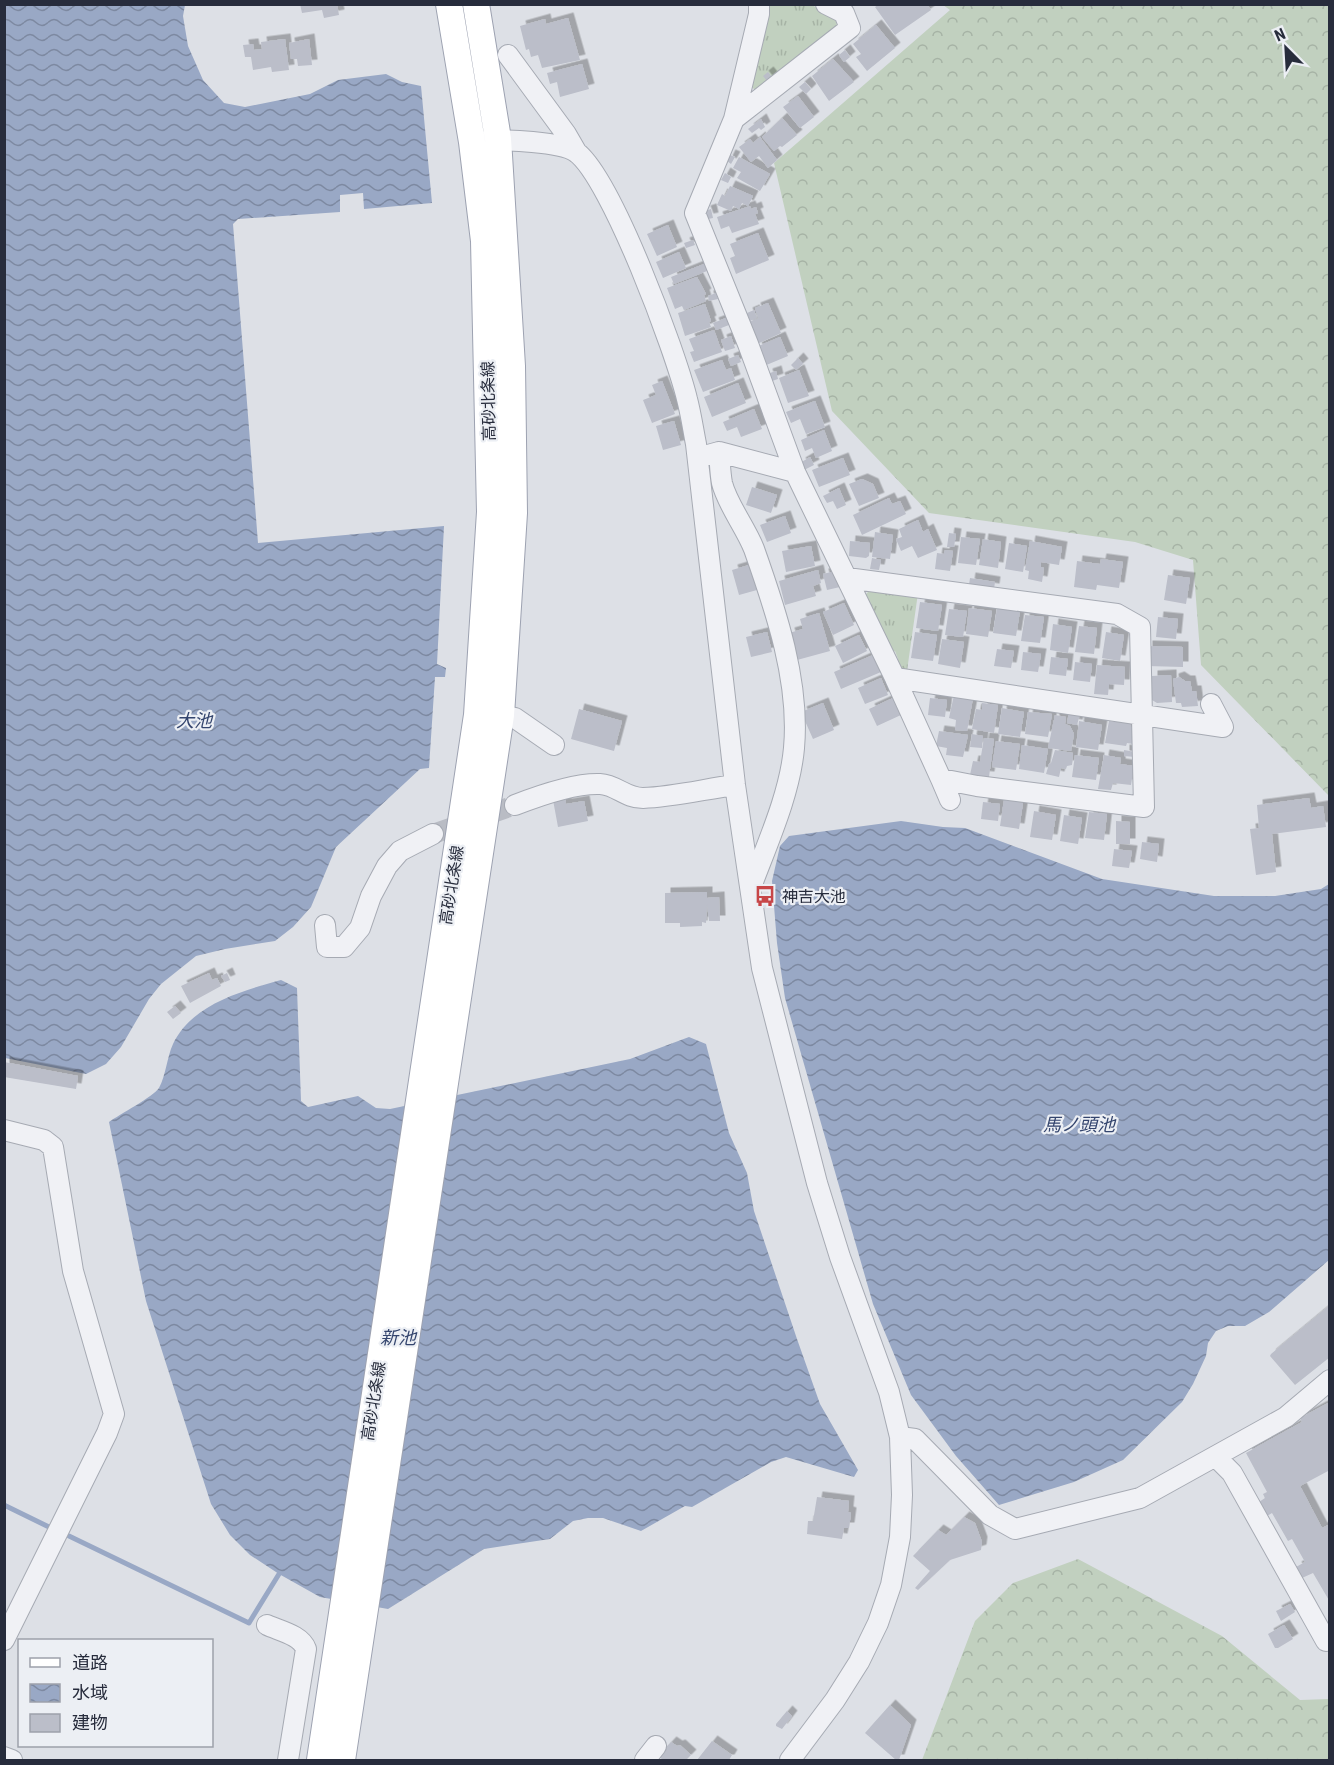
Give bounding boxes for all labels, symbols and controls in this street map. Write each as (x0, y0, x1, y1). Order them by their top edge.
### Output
north arrow (1256, 18, 1316, 78)
text: N (1272, 24, 1288, 45)
street label: 高砂北条線 (478, 361, 499, 441)
water label: 大池 (176, 710, 214, 731)
street label: 高砂北条線 (436, 844, 467, 926)
bus stop icon: 神吉大池 (753, 884, 777, 908)
place label: 神吉大池 (782, 887, 846, 906)
water label: 馬ノ頭池 (1043, 1114, 1117, 1135)
water label: 新池 (380, 1327, 418, 1348)
street label: 高砂北条線 (358, 1360, 389, 1442)
legend (18, 1639, 213, 1747)
text: 道路 (72, 1652, 108, 1673)
text: 水域 (72, 1682, 108, 1703)
text: 建物 (72, 1712, 108, 1733)

